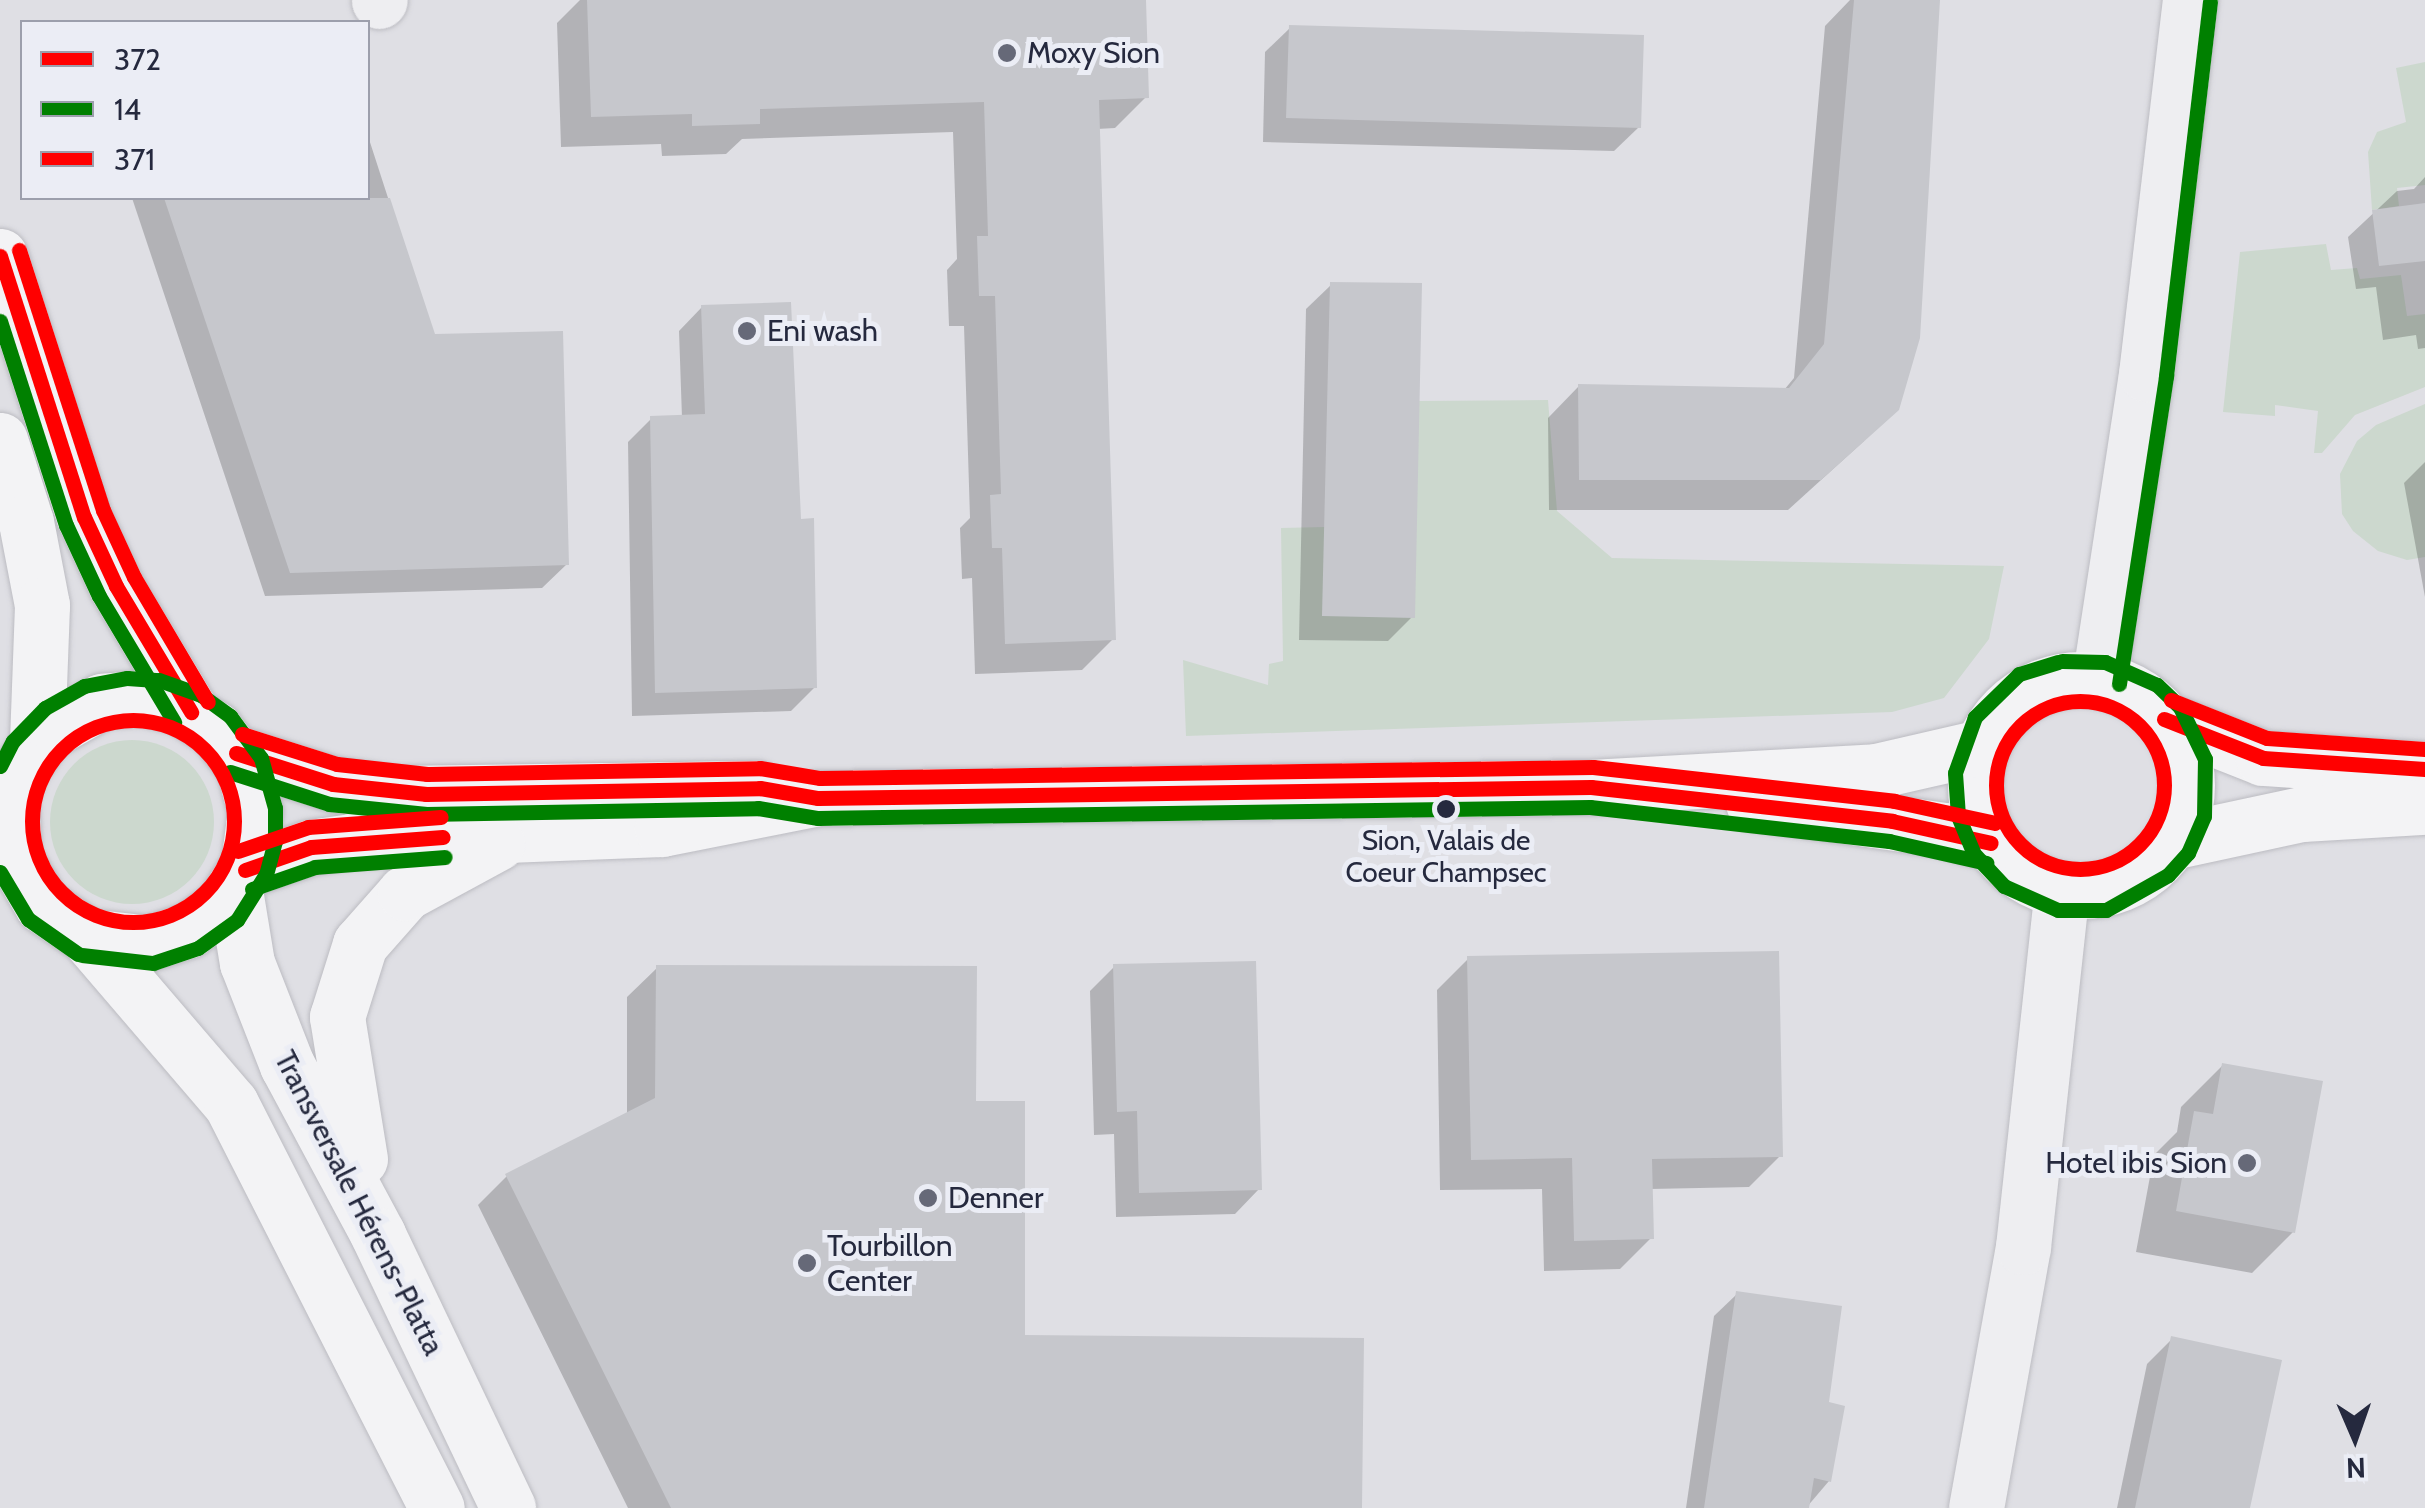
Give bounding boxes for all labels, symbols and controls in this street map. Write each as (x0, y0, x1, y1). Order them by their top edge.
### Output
legend (20, 20, 370, 200)
place label: Moxy Sion (1027, 35, 1160, 71)
text: 372 (114, 41, 161, 78)
marker: Moxy Sion (996, 42, 1018, 64)
text: 14 (114, 91, 141, 128)
text: 371 (114, 141, 155, 178)
place label: Eni wash (767, 313, 878, 349)
marker: Eni wash (736, 320, 758, 342)
marker: Sion, Valais de Coeur Champsec (1436, 799, 1456, 819)
place label: Sion, Valais de Coeur Champsec (1345, 823, 1547, 889)
street label: Transversale Hérens-Platta (267, 1045, 451, 1361)
place label: Hotel ibis Sion (2045, 1145, 2227, 1181)
marker: Hotel ibis Sion (2236, 1152, 2258, 1174)
place label: Denner (948, 1180, 1043, 1216)
marker: Denner (917, 1187, 939, 1209)
place label: Tourbillon Center (827, 1228, 953, 1298)
marker: Tourbillon Center (796, 1252, 818, 1274)
north arrow (2305, 1388, 2405, 1488)
text: N (2346, 1451, 2367, 1485)

